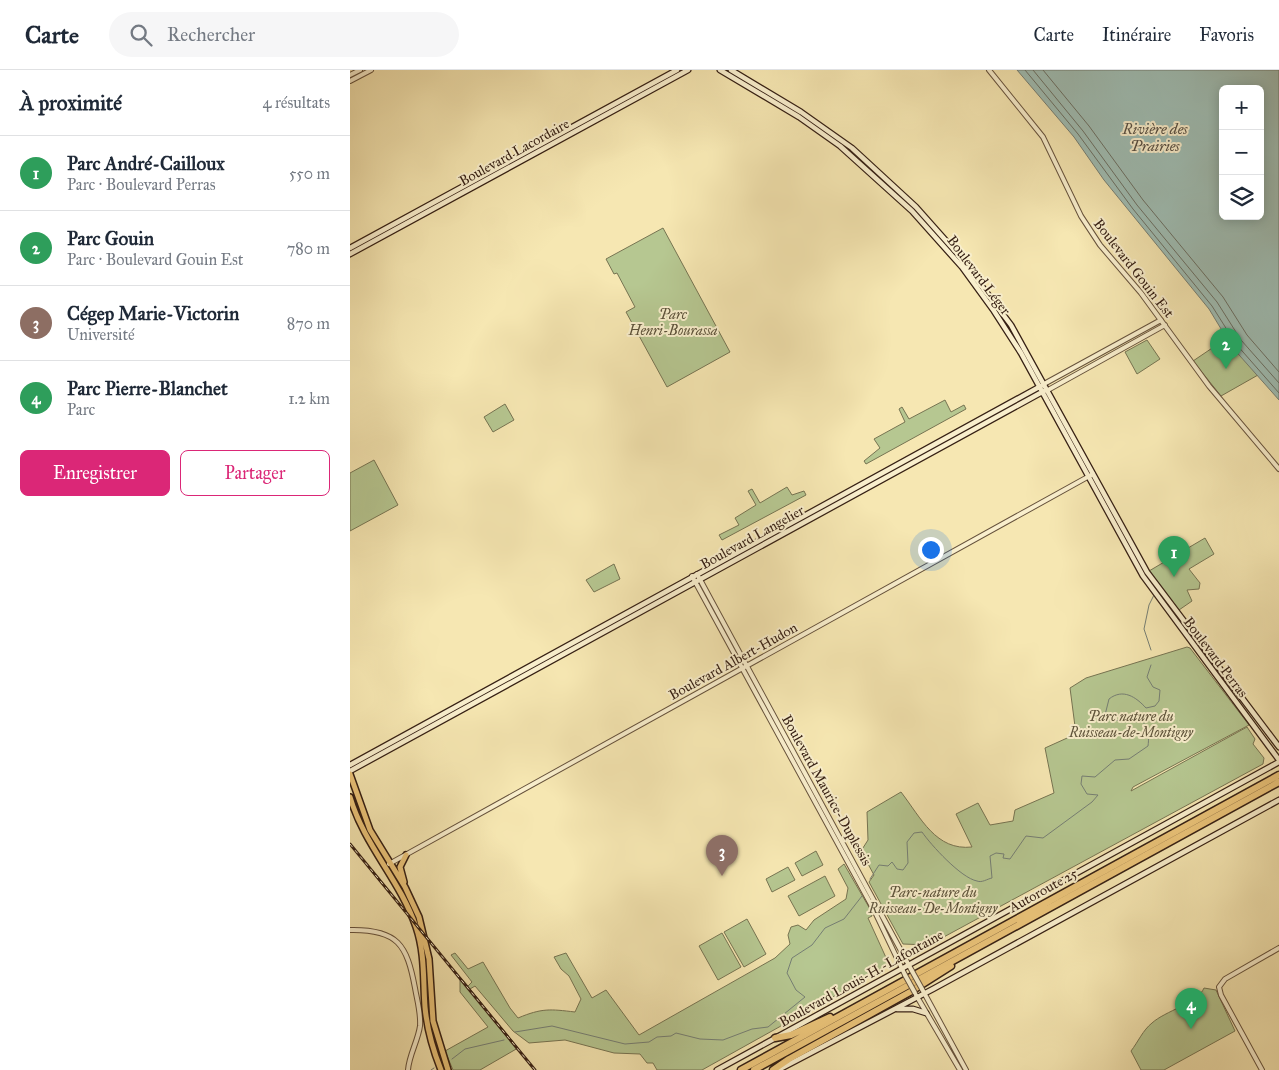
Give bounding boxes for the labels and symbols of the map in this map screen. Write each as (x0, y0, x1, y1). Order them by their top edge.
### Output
street label: Boulevard Lacordaire (456, 115, 572, 190)
water label: Rivière des Prairies (1121, 120, 1188, 155)
street label: Boulevard Gouin Est (1090, 216, 1177, 321)
street label: Boulevard Léger (943, 232, 1014, 319)
park label: Parc Henri-Bourassa (628, 306, 718, 339)
pin: 2 (1210, 328, 1242, 369)
street label: Boulevard Langelier (697, 502, 808, 573)
pin: 1 (1158, 536, 1190, 577)
your location (918, 537, 944, 563)
street label: Boulevard Perras (1180, 614, 1251, 701)
street label: Boulevard Albert-Hudon (666, 619, 801, 704)
park label: Parc nature du Ruisseau-de-Montigny (1068, 708, 1194, 741)
street label: Boulevard Maurice-Duplessis (778, 712, 875, 869)
pin: 3 (706, 835, 738, 876)
street label: Autoroute 25 (1005, 864, 1081, 917)
park label: Parc-nature du Ruisseau-De-Montigny (868, 884, 998, 917)
street label: Boulevard Louis-H.-Lafontaine (776, 926, 947, 1031)
pin: 4 (1175, 988, 1207, 1029)

